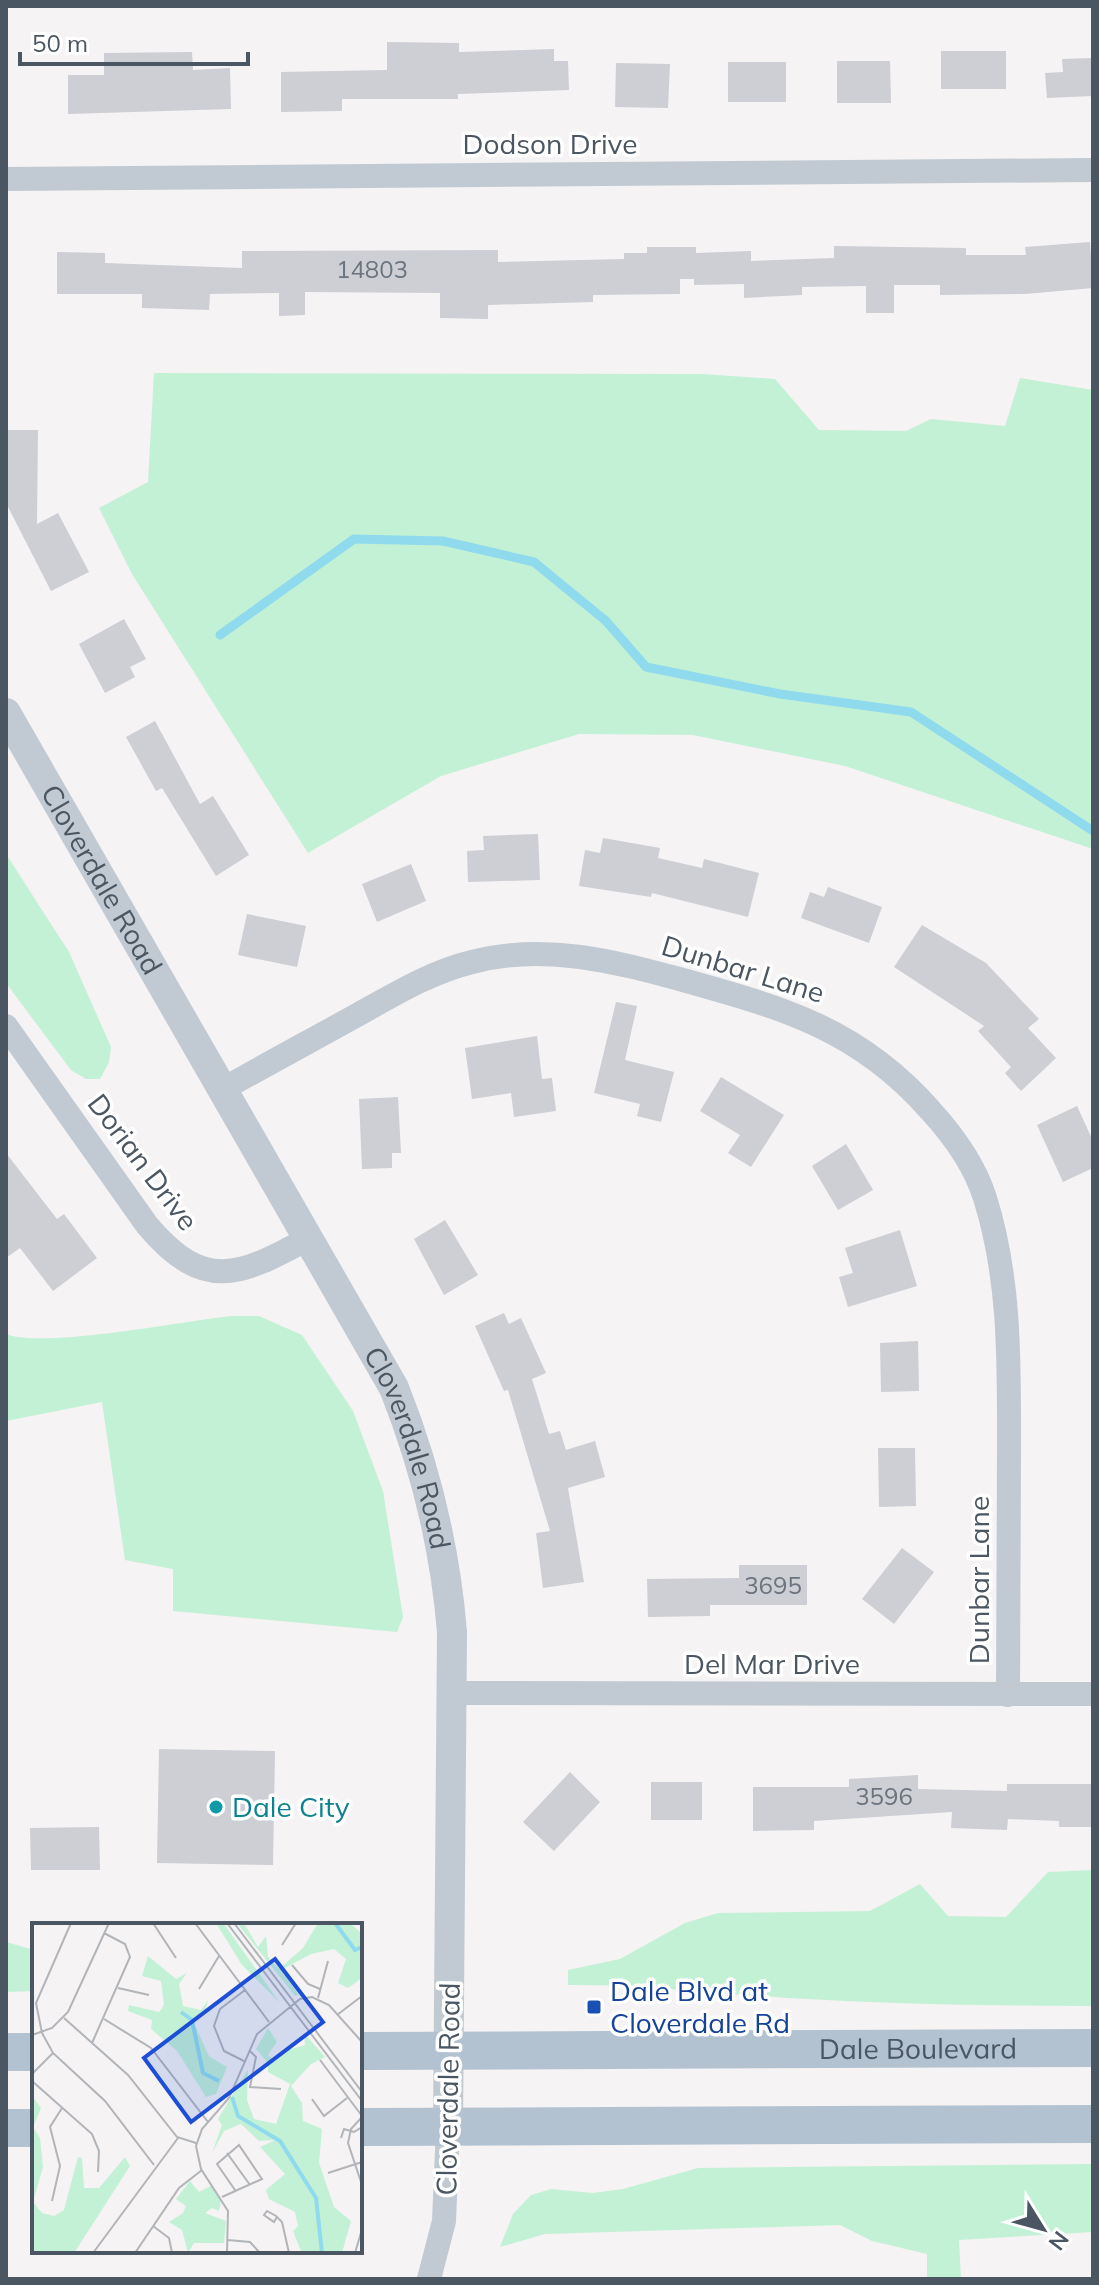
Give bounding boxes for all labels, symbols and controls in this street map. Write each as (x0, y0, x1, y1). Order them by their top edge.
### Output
scale bar (20, 16, 248, 66)
text: 50 m (32, 28, 88, 58)
street label: Dodson Drive (463, 126, 637, 161)
house number: 14803 (336, 254, 408, 284)
street label: Cloverdale Road (34, 778, 170, 980)
street label: Dunbar Lane (658, 927, 829, 1010)
street label: Dorian Drive (81, 1087, 206, 1237)
street label: Cloverdale Road (357, 1340, 459, 1552)
street label: Dunbar Lane (961, 1496, 996, 1664)
house number: 3695 (744, 1570, 802, 1600)
street label: Del Mar Drive (684, 1646, 860, 1681)
house number: 3596 (855, 1781, 913, 1811)
place label: Dale City (232, 1789, 350, 1824)
marker: Dale City (207, 1798, 225, 1816)
inset map (32, 1923, 362, 2253)
place label: Dale Blvd at Cloverdale Rd (610, 1973, 790, 2040)
street label: Cloverdale Road (428, 1982, 467, 2196)
marker: Dale Blvd at Cloverdale Rd (585, 1998, 603, 2016)
street label: Dale Boulevard (819, 2030, 1017, 2066)
north arrow (1003, 2189, 1083, 2269)
text: N (1043, 2226, 1075, 2256)

